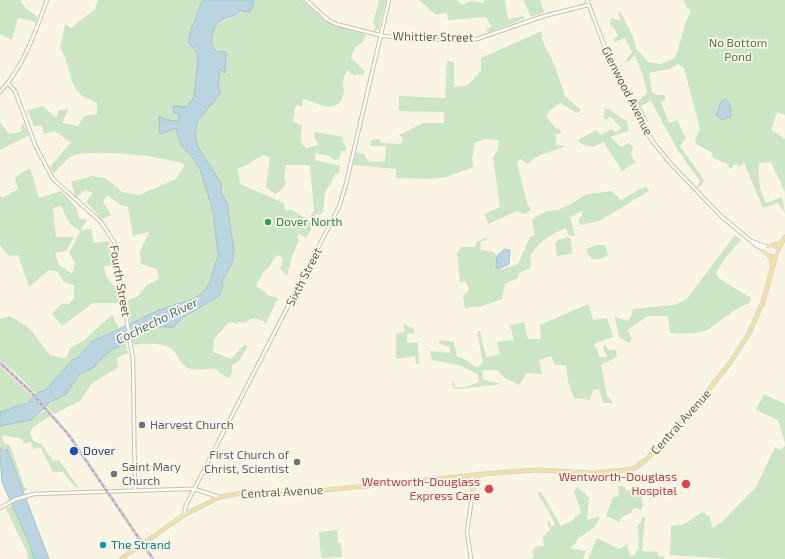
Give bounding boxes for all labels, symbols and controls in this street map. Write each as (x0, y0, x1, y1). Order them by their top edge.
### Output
street label: Whittier Street (393, 29, 473, 45)
park label: No Bottom Pond (709, 36, 767, 64)
street label: Glenwood Avenue (598, 44, 656, 138)
place label: Dover North (276, 215, 343, 229)
marker: Dover North (263, 217, 273, 227)
street label: Fourth Street (107, 244, 133, 318)
street label: Sixth Street (283, 245, 325, 309)
water label: Cochecho River (113, 294, 201, 348)
street label: Central Avenue (648, 386, 714, 458)
place label: Harvest Church (150, 418, 234, 432)
marker: Harvest Church (137, 420, 147, 430)
place label: Dover (83, 444, 115, 458)
marker: Dover (68, 445, 80, 457)
place label: First Church of Christ, Scientist (204, 448, 289, 476)
marker: First Church of Christ, Scientist (292, 457, 302, 467)
place label: Saint Mary Church (122, 460, 181, 488)
marker: Saint Mary Church (109, 469, 119, 479)
place label: Wentworth-Douglass Hospital (559, 470, 677, 498)
place label: Wentworth-Douglass Express Care (362, 475, 480, 503)
marker: Wentworth-Douglass Hospital (680, 478, 692, 490)
street label: Central Avenue (240, 483, 324, 501)
marker: Wentworth-Douglass Express Care (483, 483, 495, 495)
place label: The Strand (111, 538, 171, 552)
marker: The Strand (98, 540, 108, 550)

